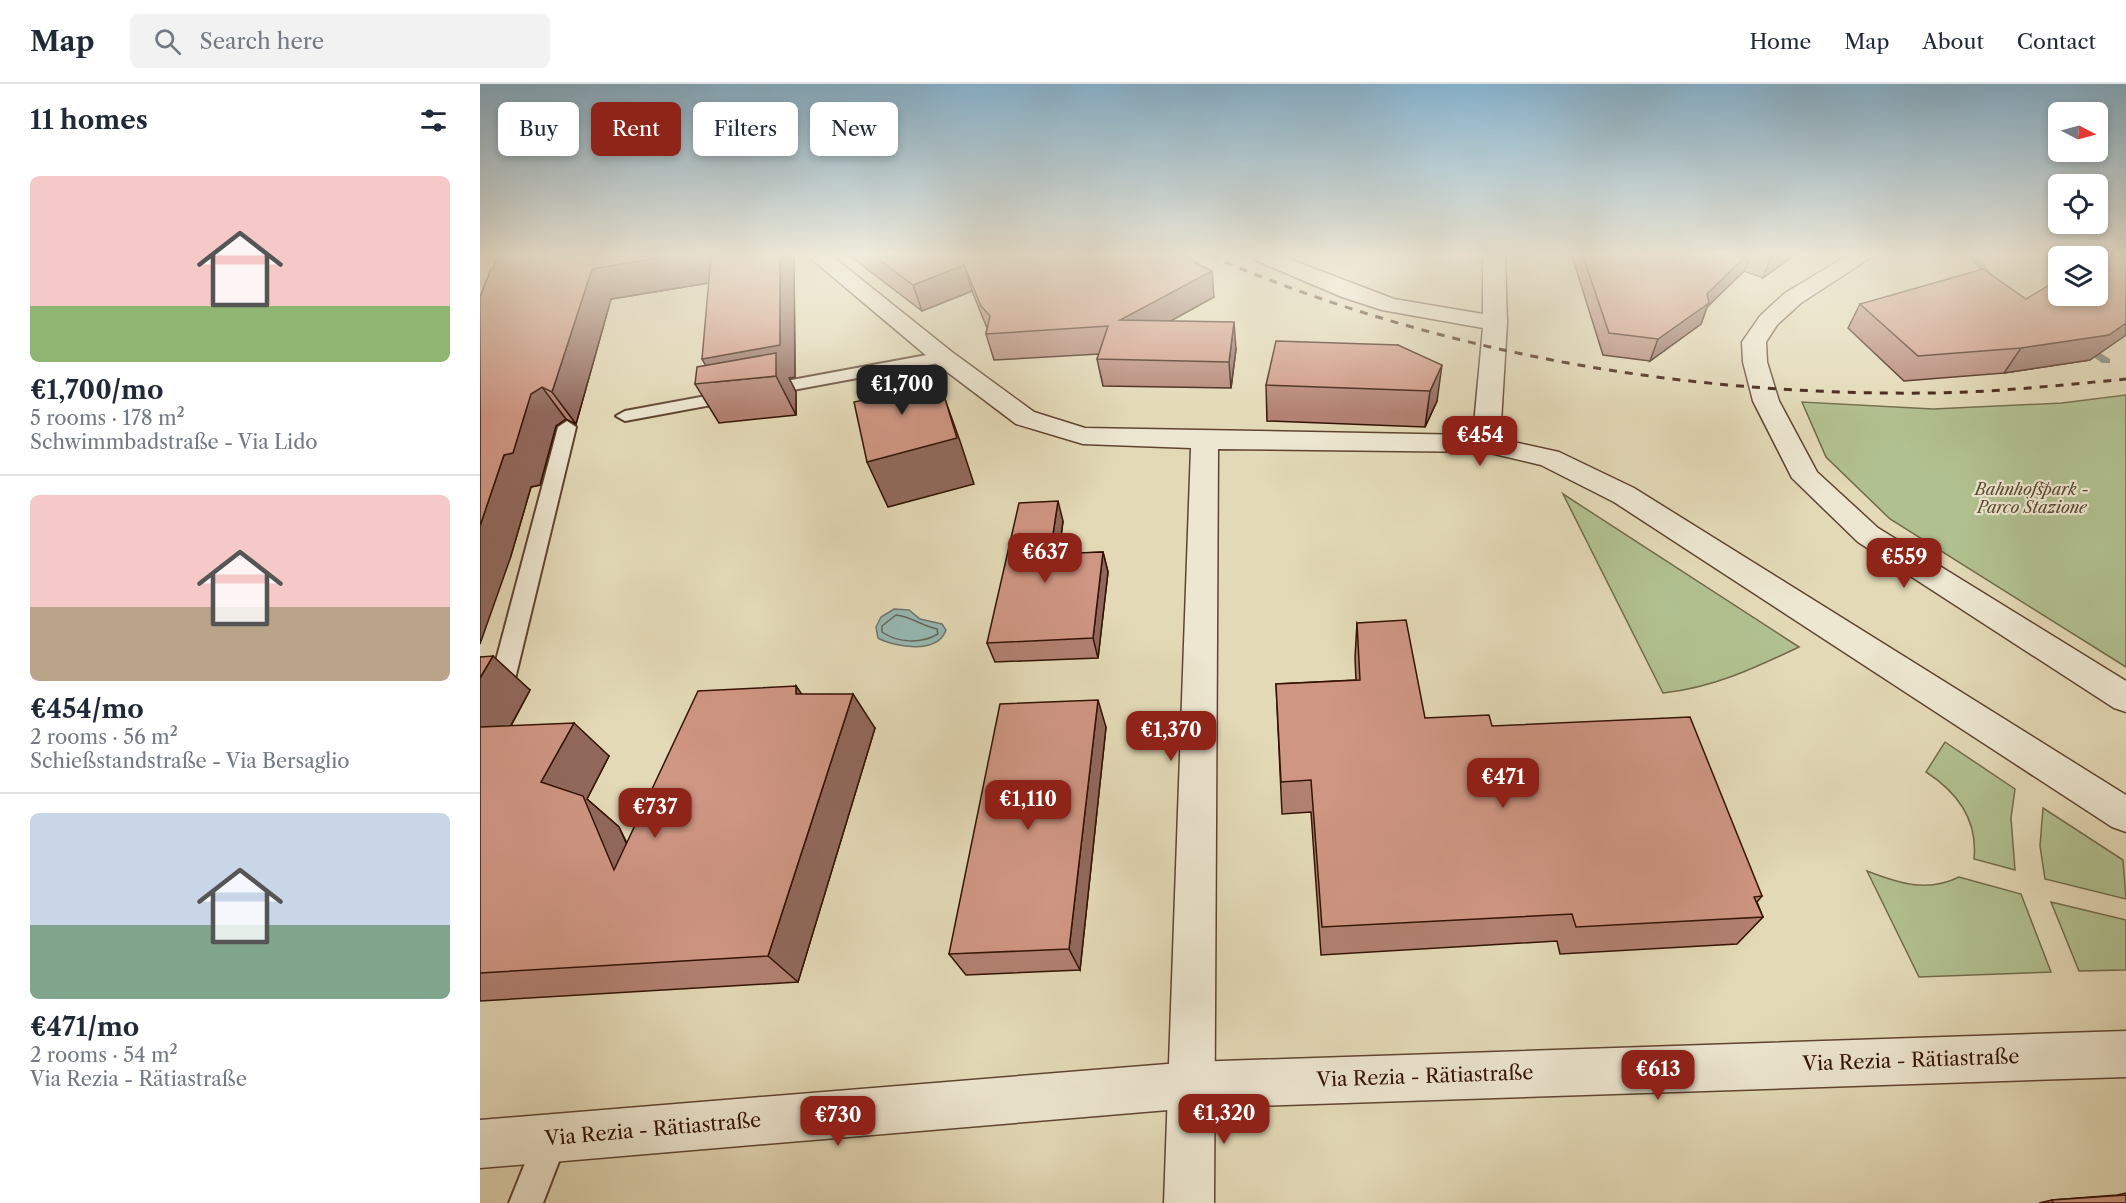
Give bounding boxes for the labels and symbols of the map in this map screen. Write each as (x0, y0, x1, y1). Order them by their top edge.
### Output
north arrow (2048, 102, 2108, 162)
pin: €1,700 (853, 365, 951, 416)
pin: €454 (1444, 416, 1516, 467)
park label: Bahnhofspark - Parco Stazione (1973, 479, 2089, 517)
pin: €637 (1009, 533, 1081, 584)
pin: €559 (1868, 538, 1940, 589)
pin: €1,370 (1122, 711, 1220, 762)
pin: €471 (1467, 758, 1539, 809)
pin: €1,110 (979, 780, 1077, 831)
pin: €737 (619, 788, 691, 839)
street label: Via Rezia - Rätiastraße (1801, 1044, 2020, 1076)
pin: €613 (1622, 1050, 1694, 1101)
street label: Via Rezia - Rätiastraße (1315, 1060, 1534, 1092)
pin: €1,320 (1175, 1094, 1273, 1145)
pin: €730 (802, 1096, 874, 1147)
street label: Via Rezia - Rätiastraße (543, 1108, 762, 1150)

